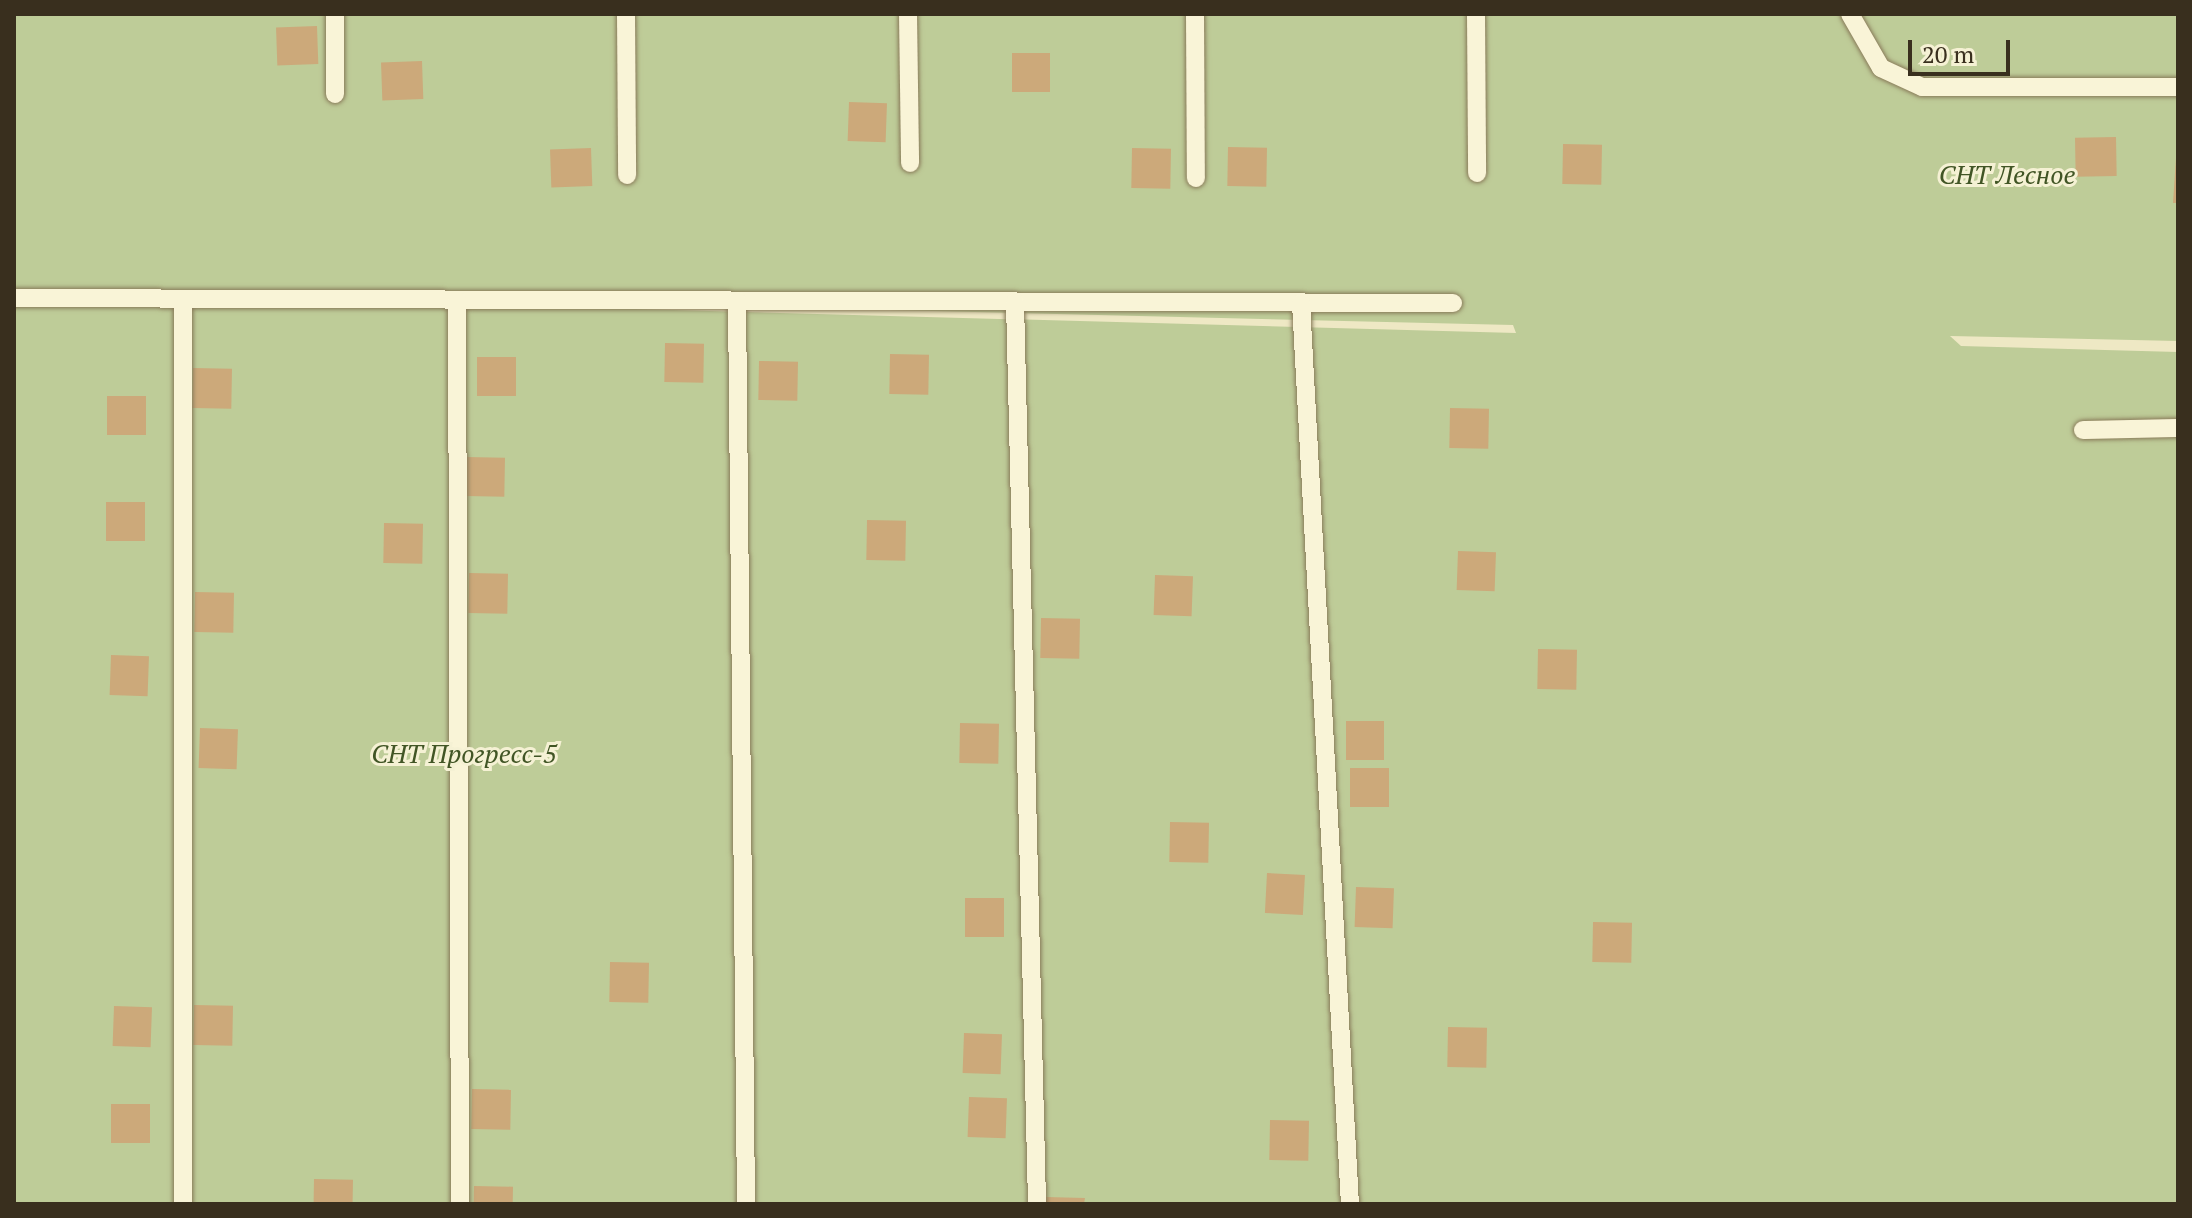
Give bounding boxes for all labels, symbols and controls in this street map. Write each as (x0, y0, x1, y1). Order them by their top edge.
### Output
scale bar (1912, 24, 2014, 74)
text: 20 m (1922, 38, 1974, 70)
park label: СНТ Лесное (1939, 159, 2075, 191)
park label: СНТ Прогресс-5 (371, 738, 557, 770)

